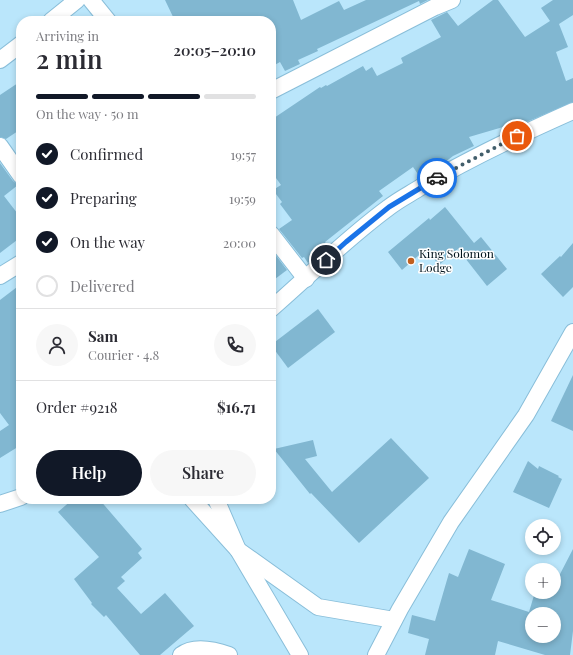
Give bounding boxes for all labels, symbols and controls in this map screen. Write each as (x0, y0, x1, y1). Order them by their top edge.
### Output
text: Arriving in (36, 27, 99, 44)
text: 20:05–20:10 (173, 40, 256, 60)
text: 2 min (36, 41, 102, 76)
text: On the way · 50 m (36, 105, 139, 122)
pin (500, 119, 534, 153)
icon: bag (506, 125, 528, 147)
icon: check (36, 143, 58, 165)
text: Confirmed (70, 144, 143, 164)
text: 19:57 (230, 146, 256, 163)
courier (417, 158, 457, 198)
icon: car (426, 167, 448, 189)
icon: check (36, 187, 58, 209)
text: Preparing (70, 188, 137, 208)
text: 19:59 (229, 190, 256, 207)
icon: check (36, 231, 58, 253)
text: On the way (70, 232, 145, 252)
text: 20:00 (223, 234, 256, 251)
pin (309, 243, 343, 277)
place label: King Solomon Lodge (419, 245, 494, 275)
icon: home (315, 249, 337, 271)
marker: King Solomon Lodge (406, 256, 416, 266)
text: Delivered (70, 276, 135, 296)
button: person (36, 324, 78, 366)
button: phone (214, 324, 256, 366)
text: Sam (88, 326, 118, 346)
text: Courier · 4.8 (88, 346, 159, 363)
text: Order #9218 (36, 397, 118, 417)
text: $16.71 (217, 397, 256, 417)
button: Help (36, 450, 142, 496)
button: Share (150, 450, 256, 496)
map controls (525, 519, 561, 643)
button: locate (525, 519, 561, 555)
button: + (525, 563, 561, 599)
button: − (525, 607, 561, 643)

